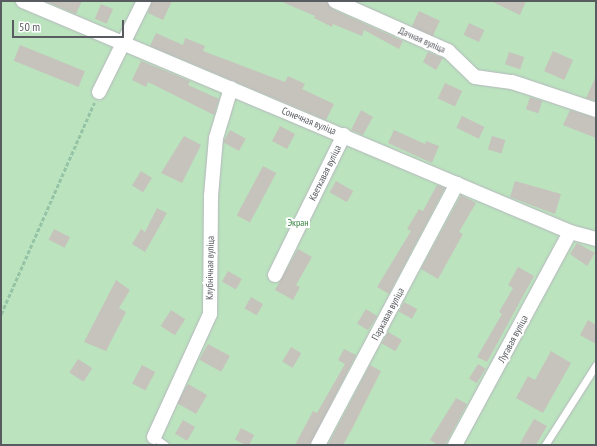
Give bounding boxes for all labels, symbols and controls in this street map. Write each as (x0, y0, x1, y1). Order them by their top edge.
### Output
scale bar (14, 12, 126, 38)
text: 50 m (19, 19, 40, 34)
street label: Дачная вуліца (397, 24, 447, 56)
street label: Сонечная вуліца (280, 105, 338, 137)
street label: Кветкавая вуліца (306, 143, 344, 203)
park label: Экран (287, 217, 309, 229)
street label: Клубнічная вуліца (203, 236, 217, 300)
street label: Паркавая вуліца (369, 286, 407, 342)
street label: Лугавая вуліца (495, 313, 531, 365)

